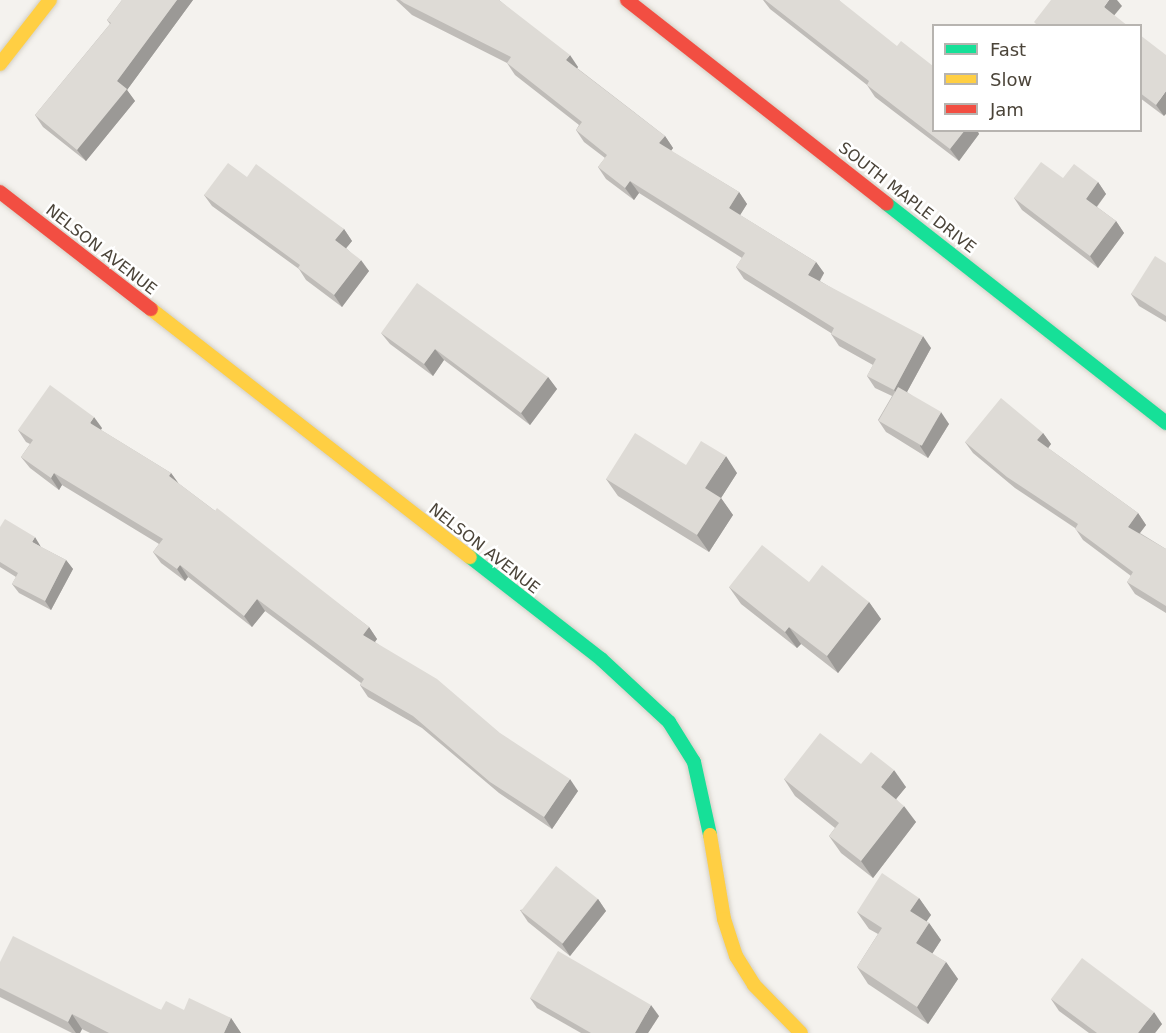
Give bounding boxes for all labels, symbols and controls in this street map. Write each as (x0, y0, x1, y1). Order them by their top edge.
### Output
legend (932, 24, 1142, 132)
text: Fast (990, 39, 1026, 60)
text: Slow (990, 69, 1032, 90)
text: Jam (990, 99, 1024, 120)
street label: SOUTH MAPLE DRIVE (834, 138, 980, 258)
street label: NELSON AVENUE (42, 201, 160, 299)
street label: NELSON AVENUE (425, 500, 543, 598)

